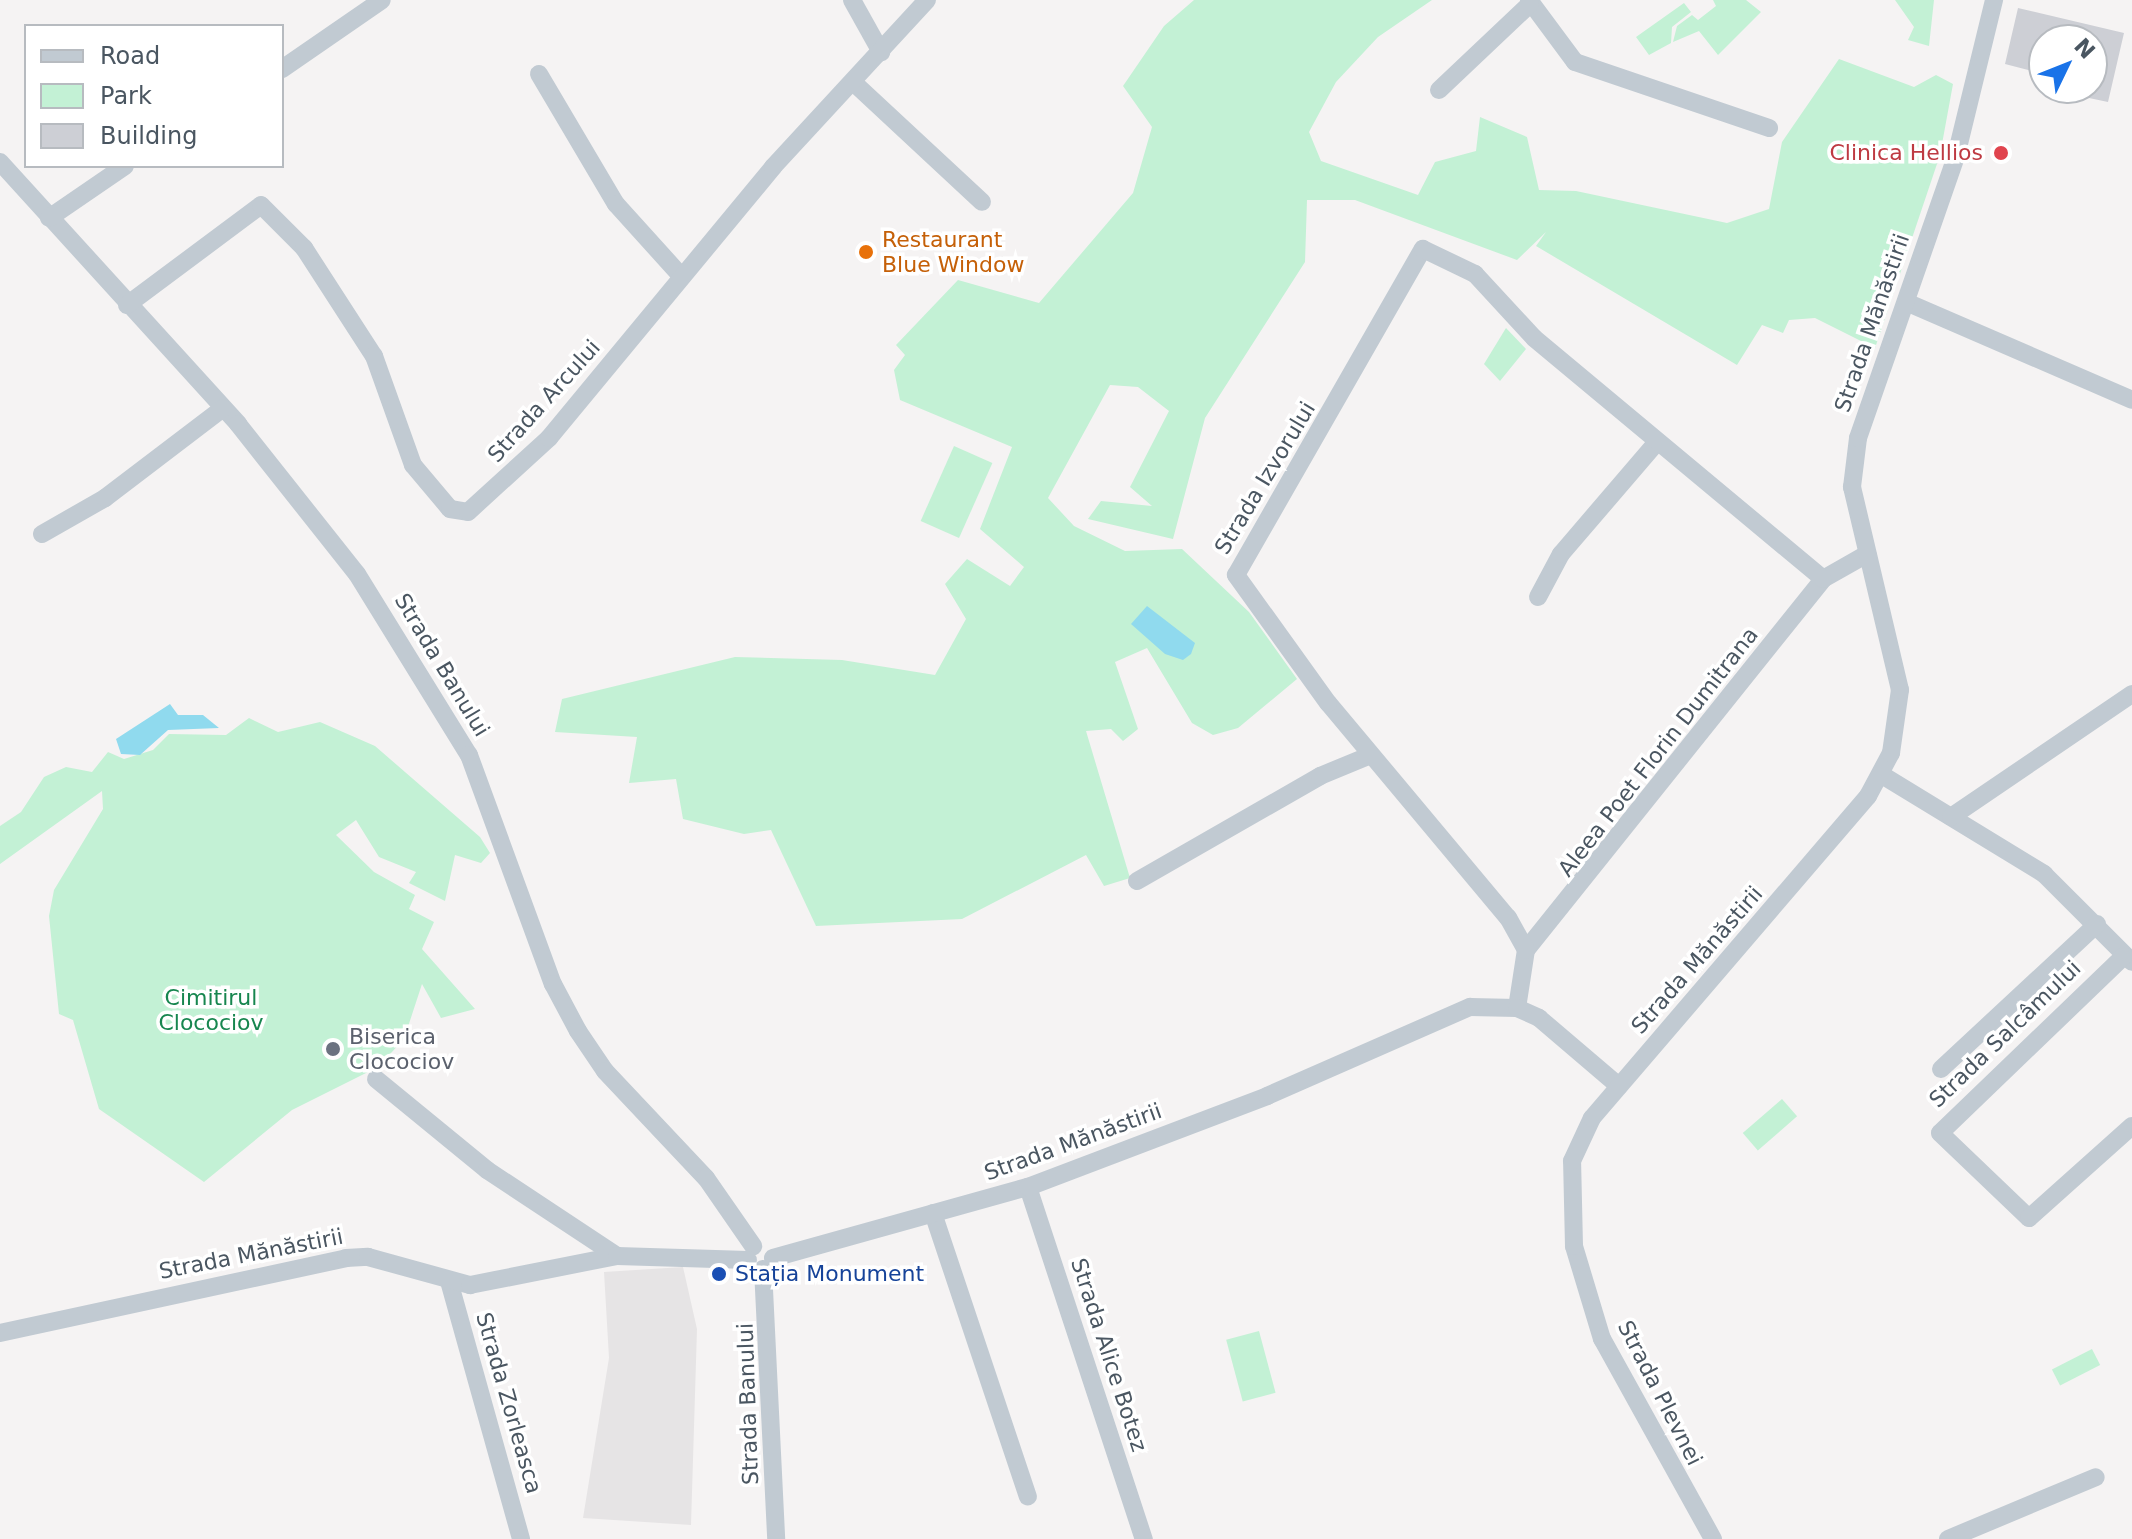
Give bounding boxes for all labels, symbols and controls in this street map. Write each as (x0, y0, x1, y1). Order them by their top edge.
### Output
legend (24, 24, 284, 168)
north arrow (2028, 24, 2108, 104)
text: N (2069, 33, 2100, 64)
text: Road (100, 42, 160, 70)
text: Park (100, 82, 152, 110)
text: Building (100, 122, 197, 150)
place label: Clinica Hellios (1829, 140, 1983, 166)
marker: Clinica Hellios (1990, 142, 2012, 164)
place label: Restaurant Blue Window (882, 226, 1024, 278)
street label: Strada Mănăstirii (1829, 230, 1915, 416)
marker: Restaurant Blue Window (857, 243, 875, 261)
street label: Strada Arcului (482, 334, 606, 468)
street label: Strada Izvorului (1209, 397, 1321, 559)
street label: Strada Banului (389, 589, 495, 741)
street label: Aleea Poet Florin Dumitrana (1552, 622, 1764, 882)
street label: Strada Mănăstirii (1626, 881, 1768, 1039)
street label: Strada Salcâmului (1924, 955, 2086, 1113)
park label: Cimitirul Clocociov (158, 984, 264, 1036)
place label: Biserica Clocociov (349, 1023, 454, 1074)
marker: Biserica Clocociov (324, 1040, 342, 1058)
street label: Strada Mănăstirii (981, 1098, 1165, 1186)
street label: Strada Mănăstirii (157, 1223, 345, 1285)
street label: Strada Alice Botez (1065, 1255, 1153, 1455)
place label: Stația Monument (735, 1261, 924, 1287)
marker: Stația Monument (710, 1265, 728, 1283)
street label: Strada Zorleasca (470, 1309, 548, 1497)
street label: Strada Plevnei (1612, 1316, 1708, 1470)
street label: Strada Banului (732, 1322, 764, 1486)

